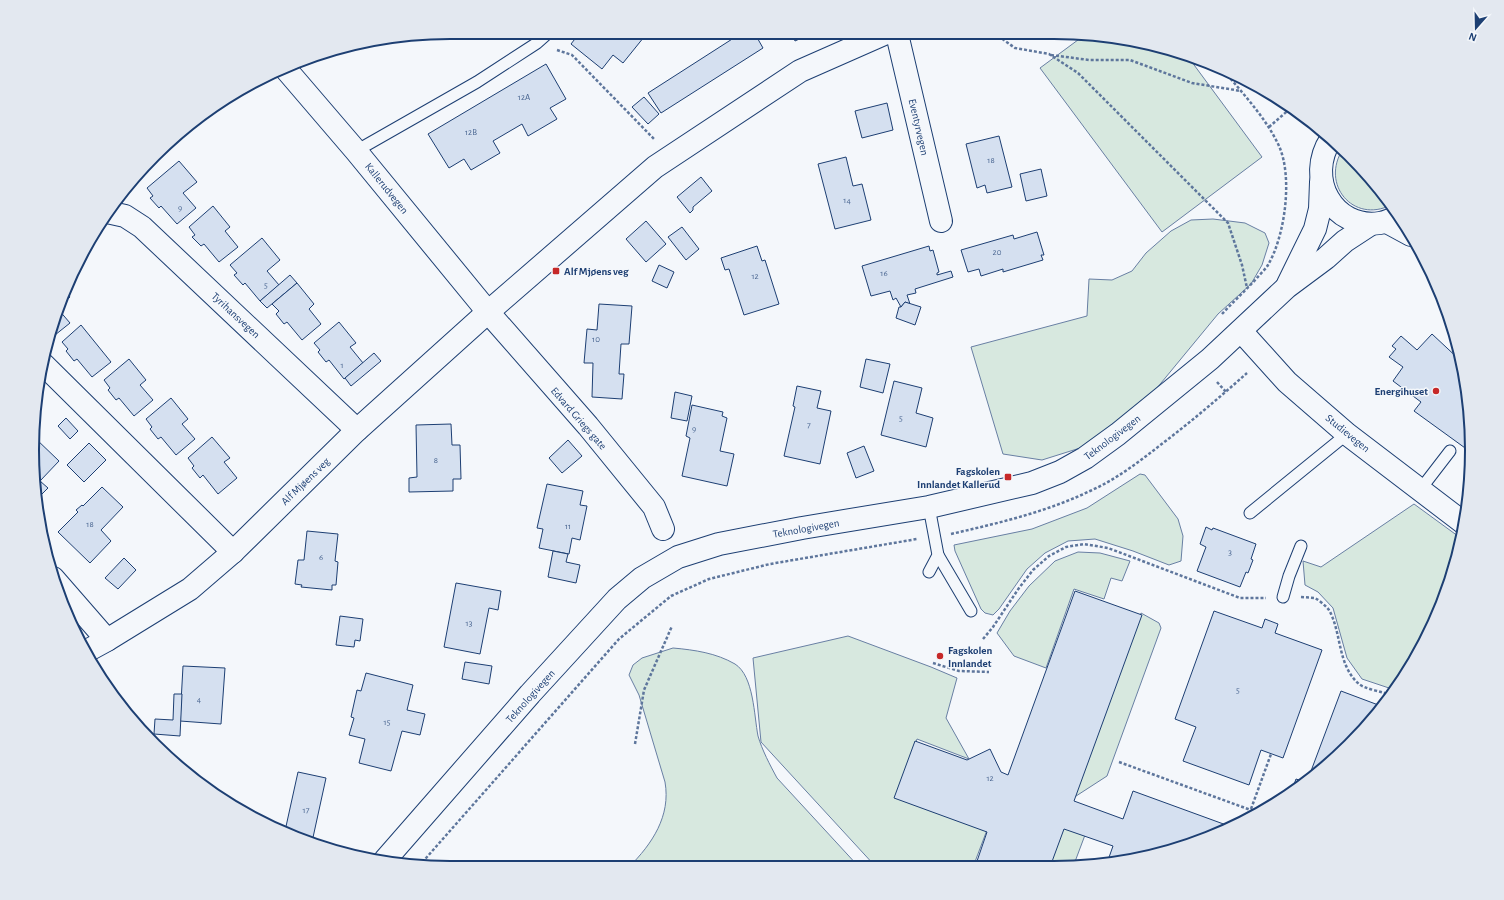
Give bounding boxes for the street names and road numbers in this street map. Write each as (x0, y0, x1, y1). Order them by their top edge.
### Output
street label: Eventyrvegen (907, 98, 930, 156)
street label: Kallerudvegen (363, 161, 410, 216)
street label: Tyrihansvegen (209, 290, 262, 340)
street label: Edvard Griegs gate (549, 385, 609, 452)
street label: Studievegen (1324, 412, 1372, 454)
street label: Teknologivegen (1082, 413, 1143, 462)
street label: Alf Mjøens veg (279, 455, 332, 507)
street label: Teknologivegen (772, 517, 840, 540)
street label: Teknologivegen (504, 668, 557, 725)

